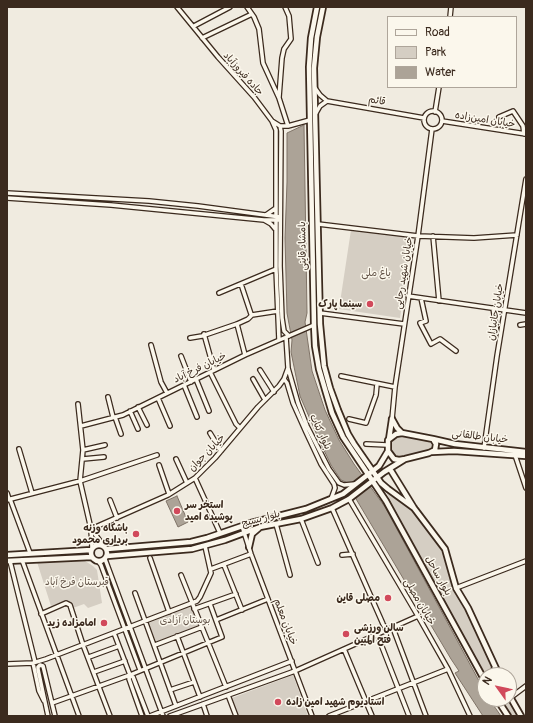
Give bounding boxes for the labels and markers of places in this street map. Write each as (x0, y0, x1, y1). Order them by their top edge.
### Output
place label: سینما پارک (318, 298, 362, 310)
marker: سینما پارک (365, 299, 375, 309)
place label: استخر سر پوشیده امید (185, 499, 233, 522)
marker: استخر سر پوشیده امید (172, 506, 182, 516)
place label: باشگاه وزنه برداری محمود (72, 522, 128, 546)
marker: باشگاه وزنه برداری محمود (131, 529, 141, 539)
place label: مصلی قاین (337, 592, 380, 604)
marker: مصلی قاین (383, 593, 393, 603)
place label: امامزاده زید (47, 617, 96, 629)
marker: امامزاده زید (99, 618, 109, 628)
place label: سالن ورزشی فتح المبین (354, 622, 404, 646)
marker: سالن ورزشی فتح المبین (341, 629, 351, 639)
place label: استادیوم شهید امین زاده (286, 696, 384, 708)
marker: استادیوم شهید امین زاده (273, 697, 283, 707)

